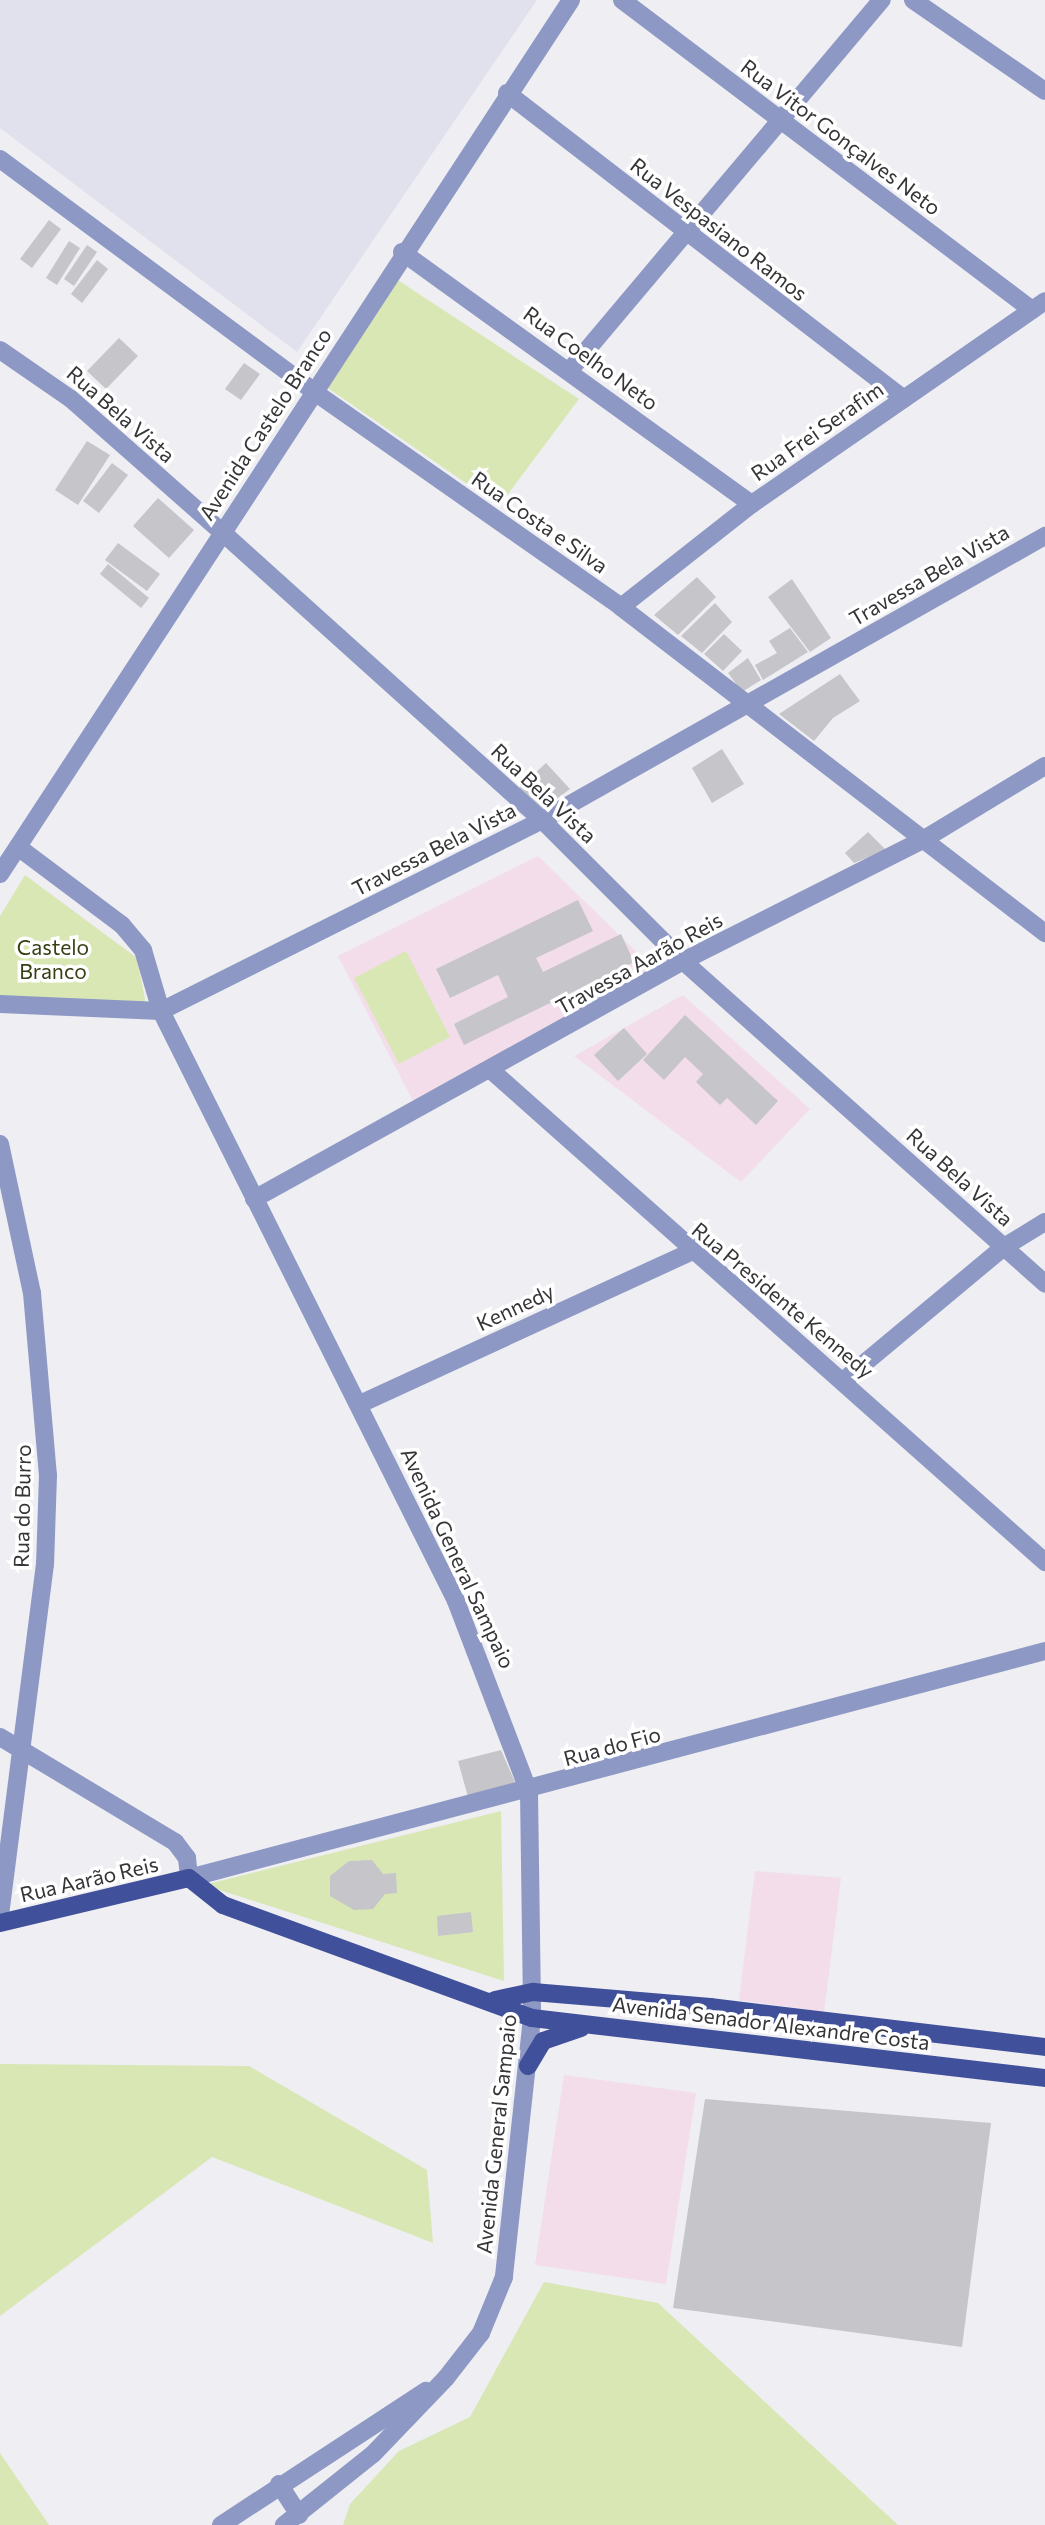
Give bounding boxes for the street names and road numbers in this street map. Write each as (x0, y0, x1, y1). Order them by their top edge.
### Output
street label: Rua Vitor Gonçalves Neto (736, 54, 946, 220)
street label: Rua Vespasiano Ramos (626, 152, 812, 306)
street label: Rua Coelho Neto (519, 301, 663, 415)
street label: Avenida Castelo Branco (194, 323, 336, 525)
street label: Rua Bela Vista (62, 360, 180, 468)
street label: Rua Frei Serafim (746, 376, 888, 486)
street label: Rua Costa e Silva (467, 466, 613, 578)
street label: Travessa Bela Vista (845, 519, 1013, 631)
street label: Rua Bela Vista (486, 738, 602, 848)
street label: Travessa Bela Vista (348, 797, 520, 901)
street label: Travessa Aarão Reis (551, 907, 727, 1019)
street label: Rua Bela Vista (902, 1123, 1018, 1231)
street label: Rua Presidente Kennedy (687, 1217, 879, 1383)
street label: Kennedy (472, 1278, 558, 1336)
street label: Rua do Burro (8, 1444, 36, 1568)
street label: Avenida General Sampaio (396, 1444, 520, 1672)
street label: Rua do Fio (561, 1721, 663, 1771)
street label: Rua Aarão Reis (17, 1851, 161, 1907)
street label: Avenida Senador Alexandre Costa (611, 1991, 931, 2055)
street label: Avenida General Sampaio (471, 2013, 521, 2255)

